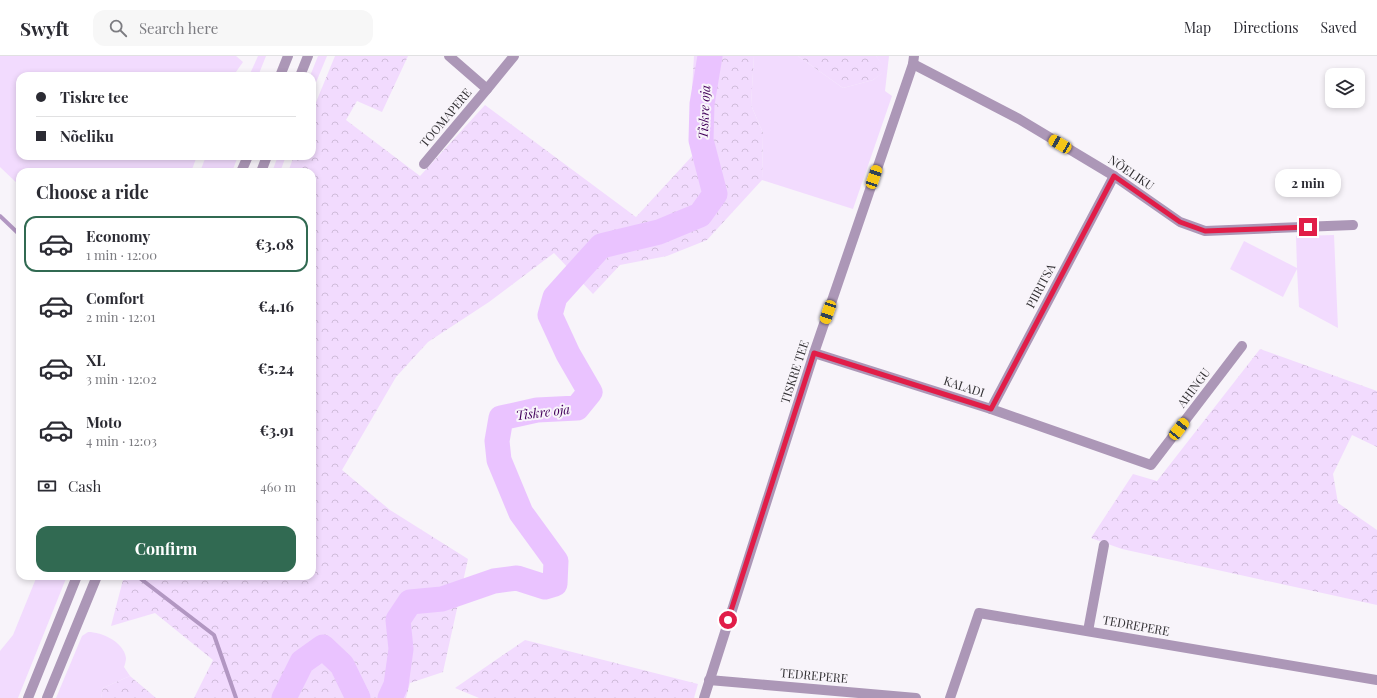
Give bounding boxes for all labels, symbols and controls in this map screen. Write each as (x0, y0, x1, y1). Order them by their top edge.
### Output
search box (93, 10, 373, 46)
text: Swyft (20, 15, 69, 41)
icon: search (107, 17, 129, 39)
text: Search here (139, 18, 218, 38)
text: Map (1184, 18, 1211, 37)
text: Directions (1233, 18, 1299, 37)
text: Saved (1321, 18, 1357, 37)
map controls (1325, 68, 1365, 108)
button: layers (1325, 68, 1365, 108)
water label: Tiskre oja (694, 84, 713, 140)
street label: TOOMAPERE (416, 85, 475, 150)
text: Tiskre tee (60, 87, 128, 107)
text: Nõeliku (60, 126, 114, 146)
car (1047, 133, 1073, 155)
street label: NÕELIKU (1106, 151, 1157, 193)
car (864, 164, 884, 190)
callout: 2 min (1275, 169, 1341, 197)
text: 2 min (1291, 174, 1325, 191)
text: Choose a ride (36, 180, 149, 204)
route end (1299, 218, 1317, 236)
icon: car (38, 226, 74, 262)
text: Economy (86, 226, 150, 246)
text: €3.08 (255, 234, 294, 254)
text: 1 min · 12:00 (86, 246, 157, 263)
street label: PIIRITSA (1022, 260, 1059, 311)
icon: car (38, 288, 74, 324)
text: Comfort (86, 288, 144, 308)
text: €4.16 (258, 296, 294, 316)
car (818, 299, 838, 325)
text: 2 min · 12:01 (86, 308, 156, 325)
street label: TISKRE TEE (776, 338, 812, 405)
icon: car (38, 350, 74, 386)
text: XL (86, 350, 106, 370)
text: €5.24 (258, 358, 294, 378)
street label: AHINGU (1173, 364, 1213, 411)
text: 3 min · 12:02 (86, 370, 157, 387)
street label: KALADI (942, 372, 987, 400)
water label: Tiskre oja (515, 400, 571, 423)
icon: car (38, 412, 74, 448)
text: Moto (86, 412, 122, 432)
car (1167, 416, 1191, 442)
text: €3.91 (259, 420, 294, 440)
text: 4 min · 12:03 (86, 432, 157, 449)
icon: cash (36, 475, 58, 497)
text: Cash (68, 476, 101, 496)
text: 460 m (260, 478, 296, 495)
button: Confirm (36, 526, 296, 572)
route start (719, 611, 737, 629)
street label: TEDREPERE (1101, 611, 1171, 639)
street label: TEDREPERE (780, 664, 849, 686)

